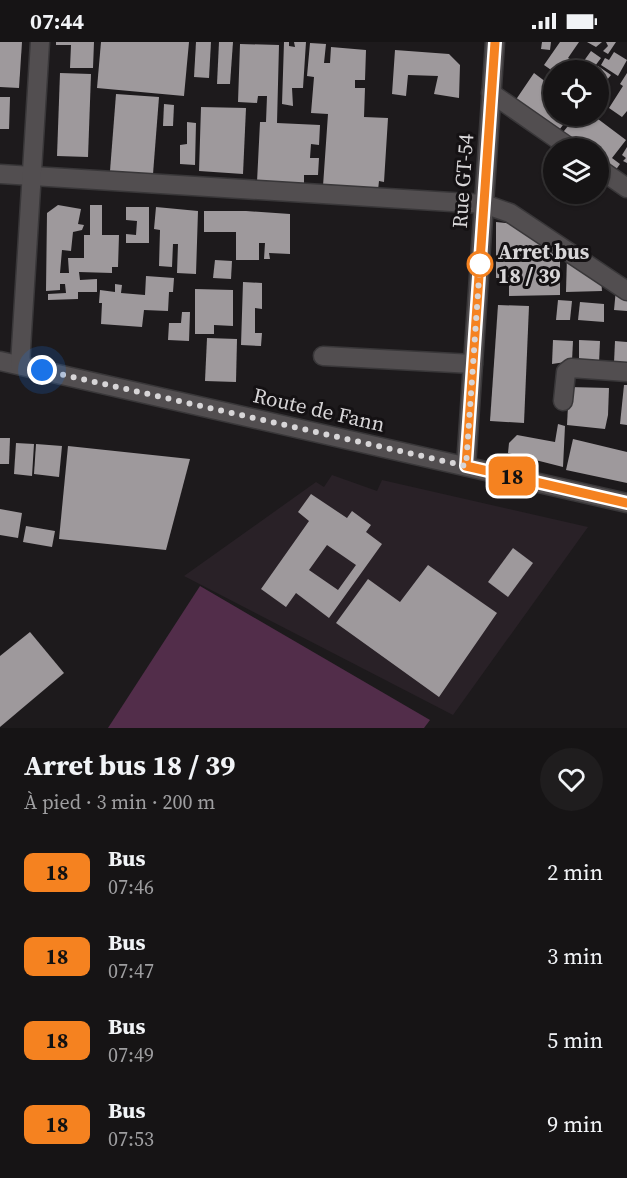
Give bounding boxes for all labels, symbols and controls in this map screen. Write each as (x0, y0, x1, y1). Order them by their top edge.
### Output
text: 07:44 (30, 6, 84, 36)
map controls (543, 60, 609, 204)
button: locate (543, 60, 609, 126)
street label: Rue GT-54 (445, 132, 480, 229)
button: layers (543, 138, 609, 204)
place label: Arret bus 18 / 39 (498, 237, 590, 290)
marker: Arret bus 18 / 39 (467, 251, 493, 277)
your location (27, 355, 57, 385)
street label: Route de Fann (250, 380, 388, 439)
line badge: 18 (485, 456, 539, 496)
text: 18 (501, 462, 523, 491)
text: Arret bus 18 / 39 (24, 746, 235, 784)
button: heart (540, 748, 603, 811)
text: À pied · 3 min · 200 m (24, 788, 215, 816)
text: Bus (108, 843, 145, 873)
text: 2 min (547, 857, 603, 887)
text: 18 (46, 858, 68, 887)
text: 07:46 (108, 873, 154, 901)
text: Bus (108, 927, 145, 957)
text: 3 min (547, 941, 603, 971)
text: 18 (46, 942, 68, 971)
text: 07:47 (108, 957, 154, 985)
text: Bus (108, 1011, 145, 1041)
text: 5 min (547, 1025, 603, 1055)
text: 18 (46, 1026, 68, 1055)
text: 07:49 (108, 1041, 154, 1069)
text: Bus (108, 1095, 145, 1125)
text: 9 min (547, 1109, 603, 1139)
text: 18 (46, 1110, 68, 1139)
text: 07:53 (108, 1125, 154, 1153)

